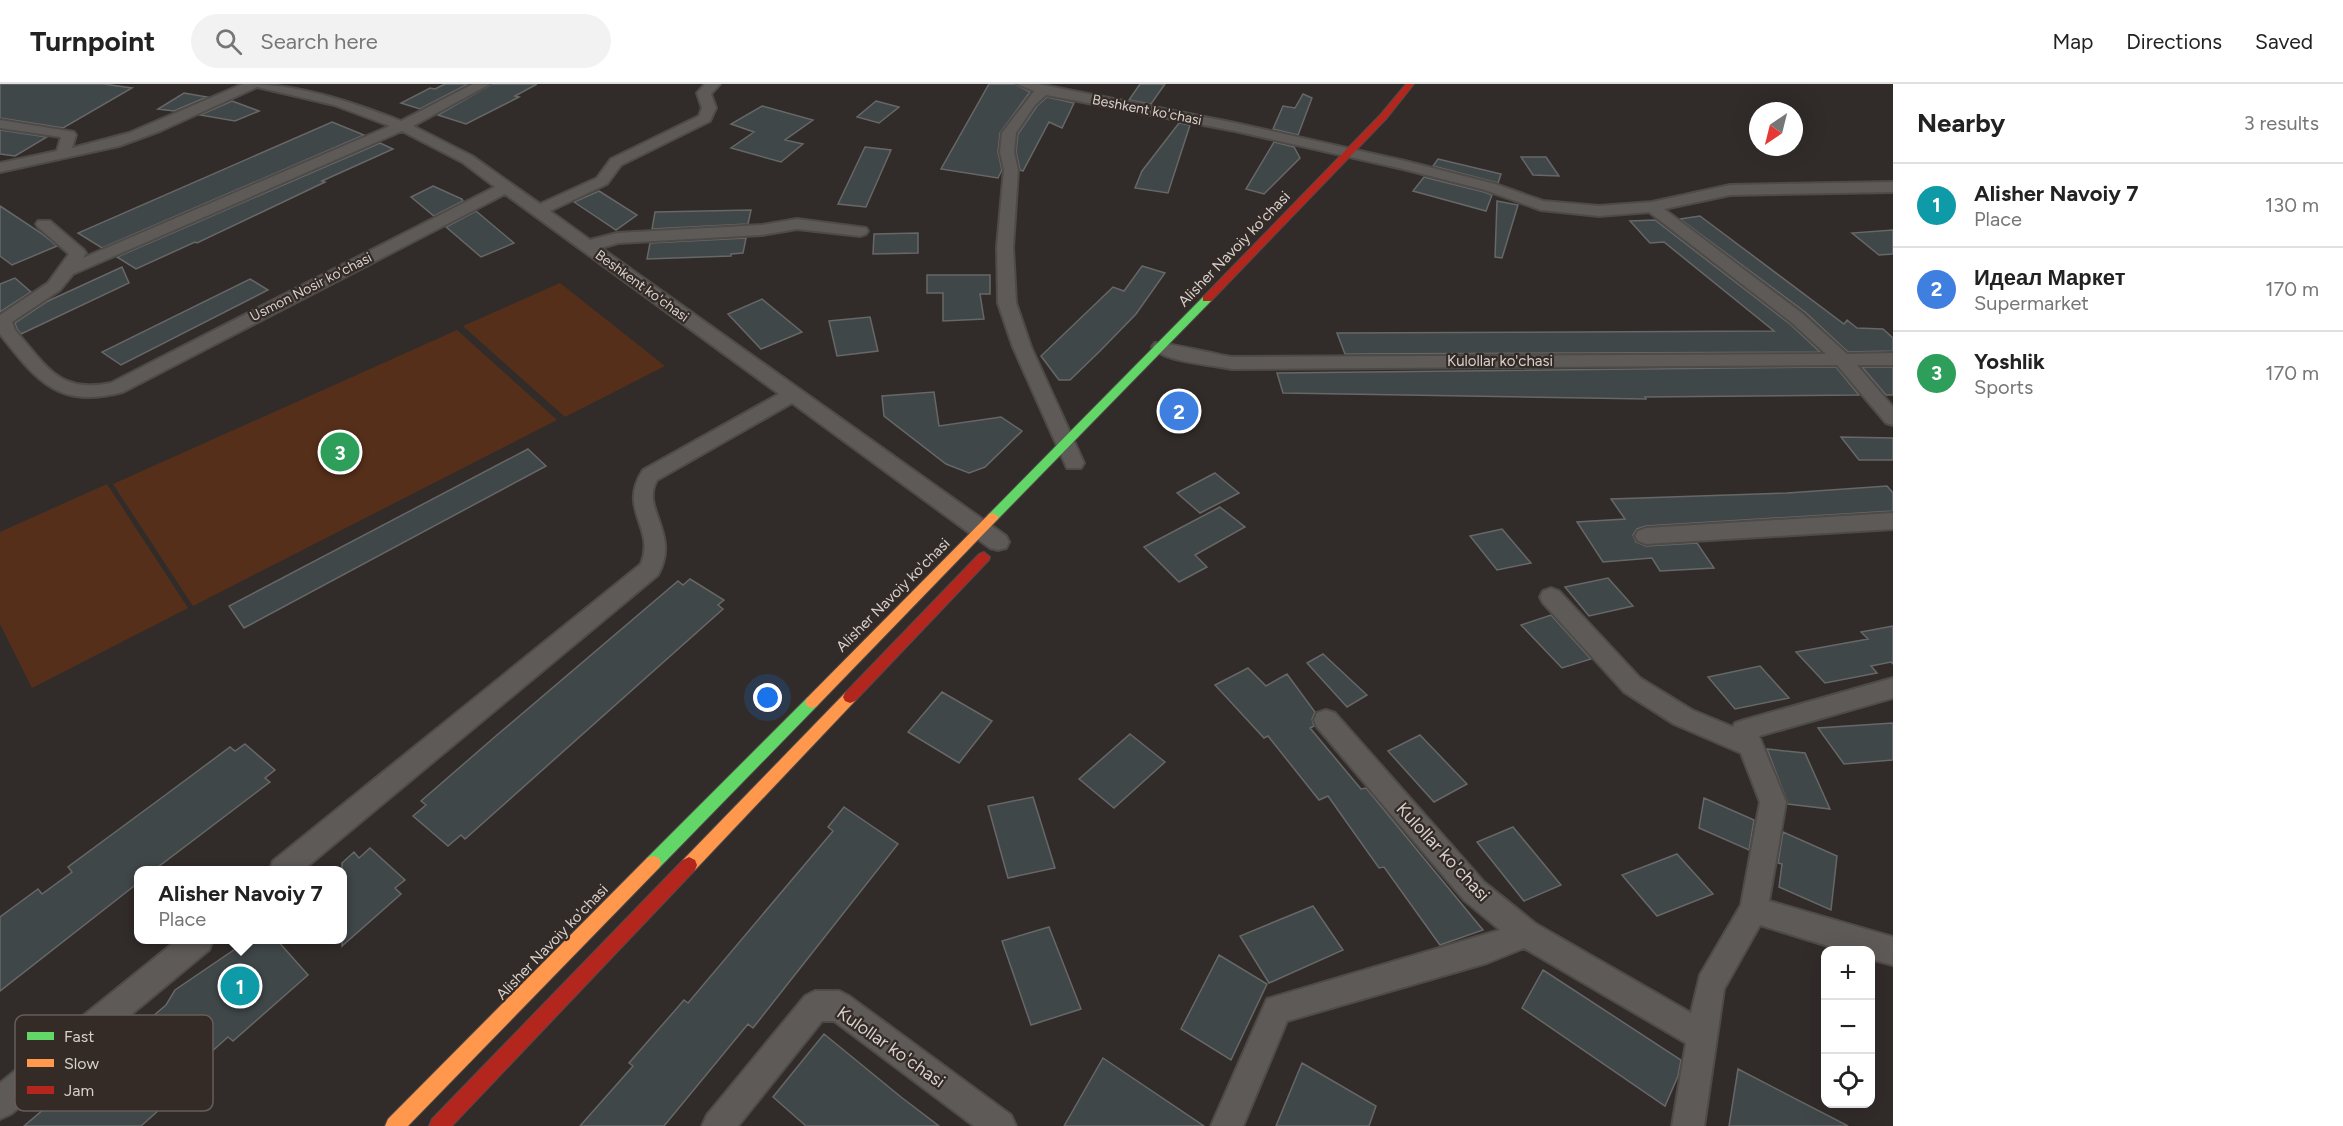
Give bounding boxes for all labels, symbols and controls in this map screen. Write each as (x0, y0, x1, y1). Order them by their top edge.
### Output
search box (191, 14, 611, 68)
text: Turnpoint (30, 24, 155, 58)
icon: search (212, 25, 245, 58)
text: Search here (260, 28, 378, 55)
text: Map (2052, 29, 2093, 54)
text: Directions (2126, 29, 2222, 54)
text: Saved (2255, 29, 2313, 54)
street label: Beshkent ko'chasi (1091, 91, 1203, 129)
north arrow (1749, 102, 1803, 156)
text: Nearby (1917, 107, 2005, 139)
text: 3 results (2244, 111, 2319, 135)
text: Alisher Navoiy 7 (1974, 180, 2138, 207)
street label: Alisher Navoiy ko'chasi (1174, 188, 1294, 310)
text: 1 (1932, 193, 1941, 217)
text: 130 m (2265, 193, 2319, 217)
text: Place (1974, 207, 2022, 231)
street label: Beshkent ko'chasi (592, 246, 692, 326)
street label: Usmon Nosir ko'chasi (247, 249, 375, 325)
text: Идеал Маркет (1974, 264, 2125, 291)
text: 2 (1931, 277, 1942, 301)
text: 170 m (2265, 277, 2319, 301)
text: Supermarket (1974, 291, 2089, 315)
text: Yoshlik (1974, 348, 2045, 375)
street label: Kulollar ko'chasi (1447, 352, 1553, 370)
text: 3 (1931, 361, 1942, 385)
text: 170 m (2265, 361, 2319, 385)
text: Sports (1974, 375, 2033, 399)
pin: 2 (1160, 388, 1198, 434)
pin: 3 (320, 430, 360, 475)
street label: Alisher Navoiy ko'chasi (832, 534, 954, 656)
your location (753, 683, 782, 712)
street label: Kulollar ko'chasi (1392, 798, 1494, 906)
popup (134, 866, 347, 944)
text: Alisher Navoiy 7 (158, 880, 323, 907)
street label: Alisher Navoiy ko'chasi (492, 881, 612, 1003)
text: Place (158, 907, 206, 931)
map controls (1821, 946, 1875, 1108)
button: + (1821, 946, 1875, 1000)
pin: 1 (220, 964, 260, 1008)
button: − (1821, 1000, 1875, 1054)
street label: Kulollar ko'chasi (833, 1002, 949, 1092)
legend (15, 1015, 213, 1111)
text: Fast (64, 1027, 94, 1046)
text: Slow (64, 1054, 99, 1073)
button: locate (1821, 1054, 1875, 1108)
text: Jam (64, 1081, 94, 1100)

